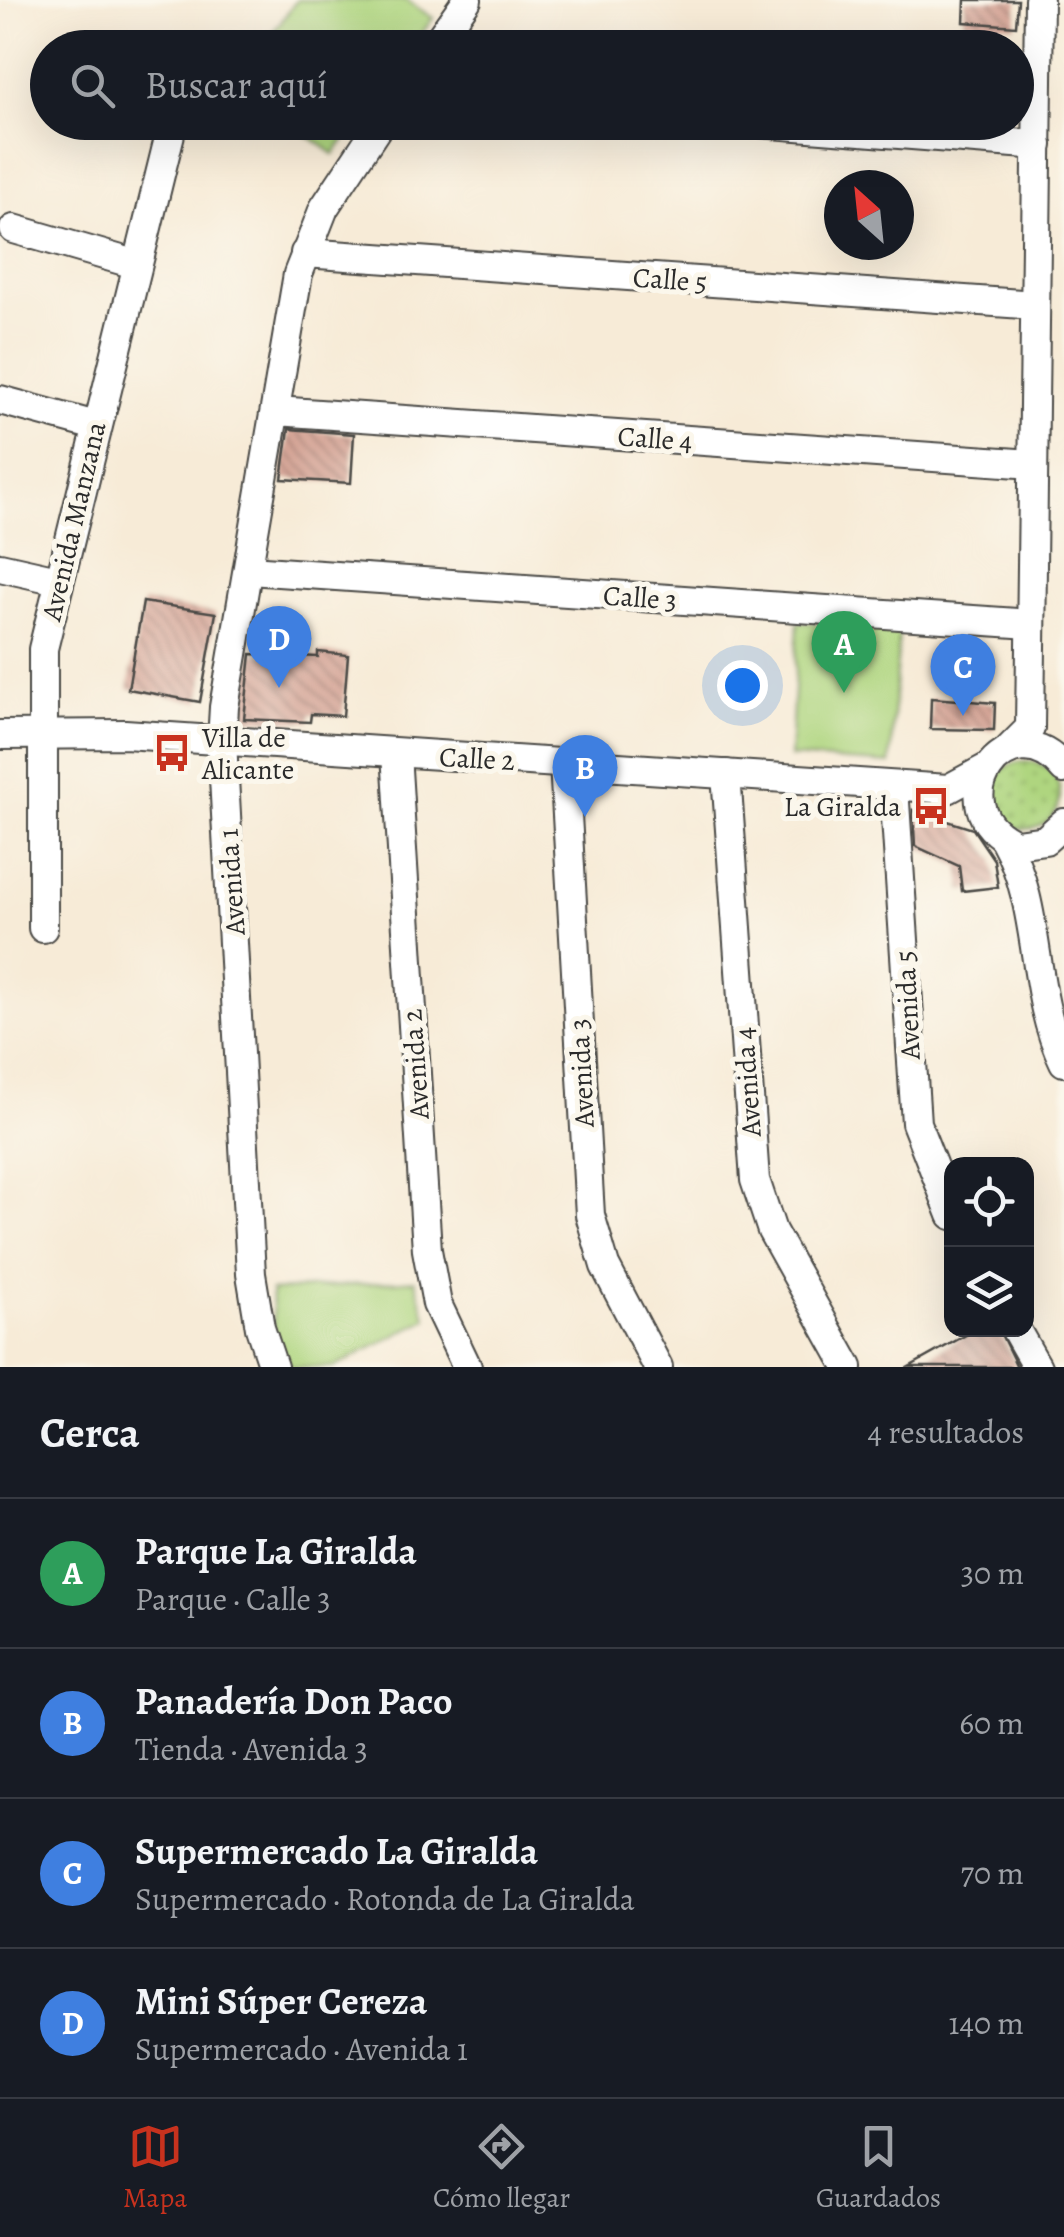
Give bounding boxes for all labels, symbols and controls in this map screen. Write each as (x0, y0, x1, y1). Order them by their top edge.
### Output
search box (30, 30, 1034, 140)
icon: search (65, 58, 120, 113)
text: Buscar aquí (145, 59, 328, 111)
north arrow (824, 170, 914, 260)
street label: Calle 5 (632, 258, 708, 302)
street label: Calle 4 (616, 417, 694, 461)
street label: Avenida Manzana (32, 418, 115, 626)
street label: Calle 3 (602, 576, 678, 620)
pin: D (246, 606, 312, 688)
pin: A (812, 610, 876, 693)
pin: C (930, 634, 996, 716)
your location (717, 660, 768, 711)
place label: Villa de Alicante (201, 719, 294, 789)
bus stop icon: Villa de Alicante (151, 732, 193, 774)
pin: B (552, 734, 618, 817)
street label: Calle 2 (438, 738, 516, 780)
bus stop icon: La Giralda (910, 785, 952, 827)
place label: La Giralda (784, 788, 901, 826)
street label: Avenida 1 (209, 827, 255, 938)
street label: Avenida 5 (886, 949, 930, 1061)
street label: Avenida 2 (393, 1007, 439, 1121)
street label: Avenida 3 (560, 1018, 604, 1129)
street label: Avenida 4 (725, 1026, 771, 1139)
map controls (944, 1157, 1034, 1337)
button: locate (944, 1157, 1034, 1247)
button: layers (944, 1247, 1034, 1337)
text: Cerca (40, 1404, 139, 1461)
text: 4 resultados (867, 1410, 1024, 1454)
text: Parque La Giralda (135, 1525, 417, 1577)
text: A (62, 1551, 83, 1595)
text: 30 m (961, 1551, 1024, 1595)
text: Parque · Calle 3 (135, 1577, 331, 1621)
text: Panadería Don Paco (135, 1675, 453, 1727)
text: B (62, 1701, 83, 1745)
text: 60 m (959, 1701, 1024, 1745)
text: Tienda · Avenida 3 (135, 1727, 368, 1771)
text: Supermercado La Giralda (135, 1825, 538, 1877)
text: C (63, 1851, 82, 1895)
text: 70 m (961, 1851, 1024, 1895)
text: Supermercado · Rotonda de La Giralda (135, 1877, 635, 1921)
text: Mini Súper Cereza (135, 1975, 427, 2027)
text: D (61, 2001, 84, 2045)
text: 140 m (949, 2001, 1024, 2045)
text: Supermercado · Avenida 1 (135, 2027, 468, 2071)
tab: Mapa (123, 2119, 187, 2217)
tab: Cómo llegar (433, 2119, 570, 2217)
tab: Guardados (816, 2119, 941, 2217)

